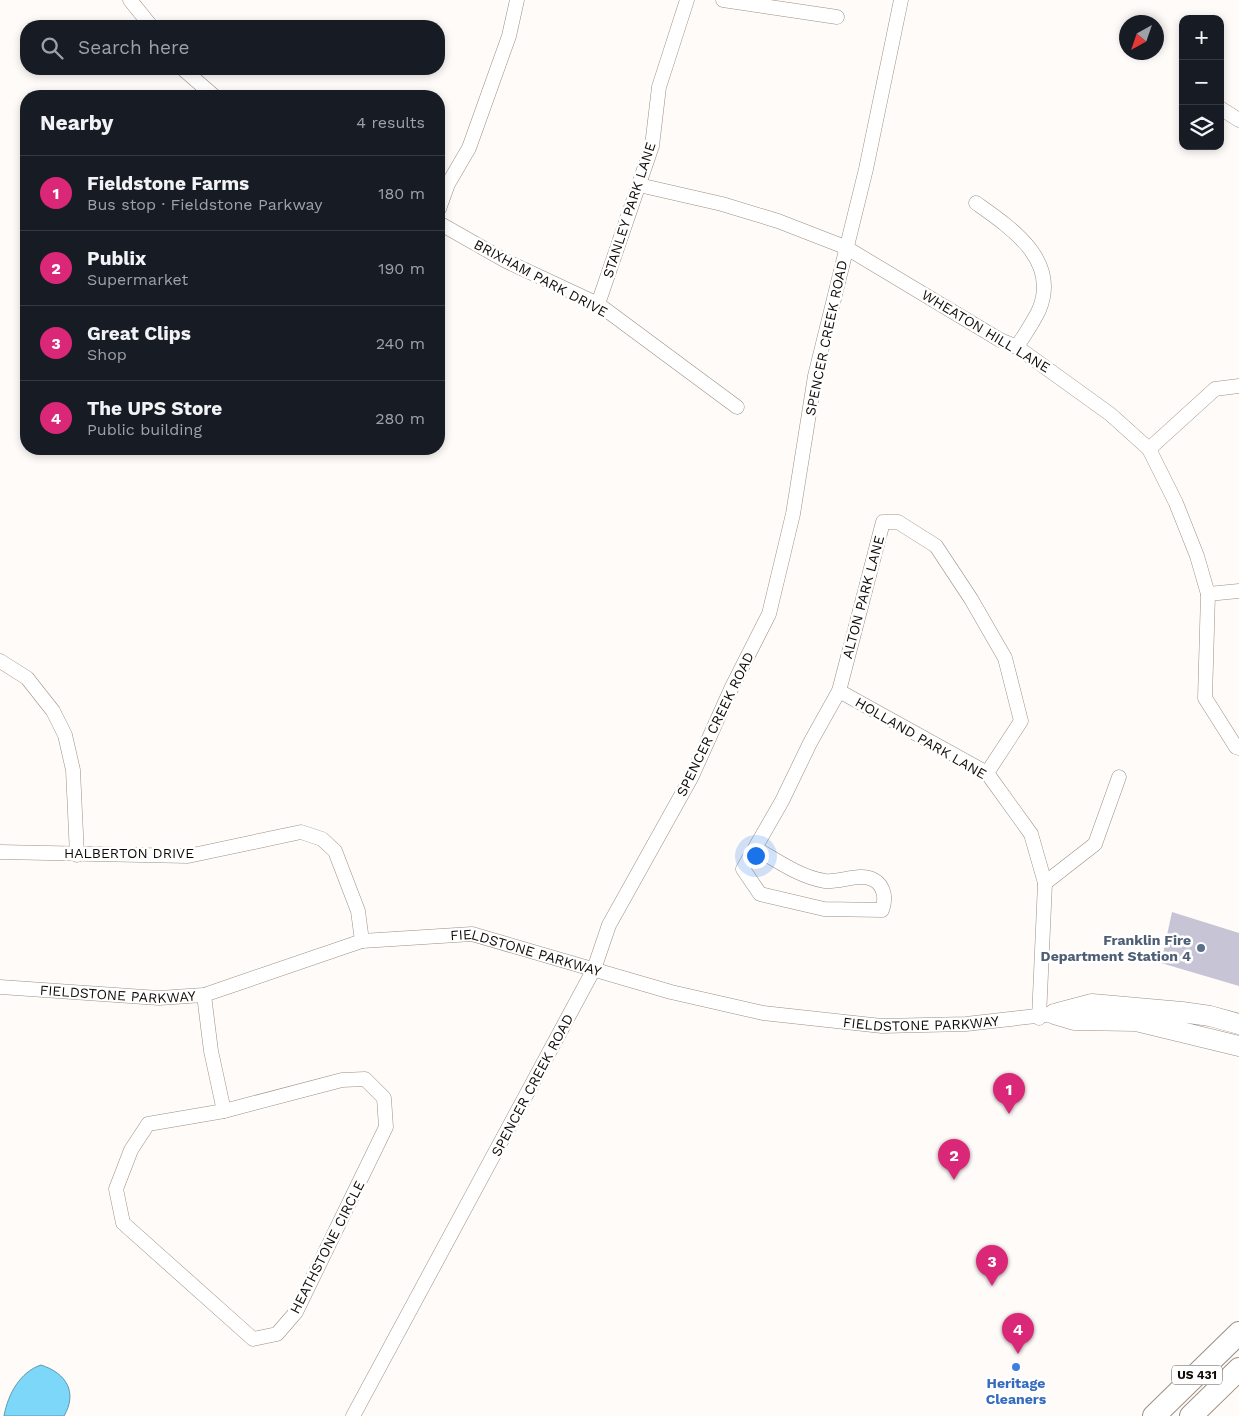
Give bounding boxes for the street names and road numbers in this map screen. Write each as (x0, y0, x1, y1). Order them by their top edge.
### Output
street label: STANLEY PARK LANE (599, 140, 659, 280)
street label: BRIXHAM PARK DRIVE (471, 236, 611, 320)
street label: SPENCER CREEK ROAD (802, 259, 850, 417)
street label: WHEATON HILL LANE (919, 286, 1053, 376)
street label: ALTON PARK LANE (839, 534, 887, 660)
street label: SPENCER CREEK ROAD (673, 649, 757, 799)
street label: HOLLAND PARK LANE (853, 694, 990, 782)
street label: HALBERTON DRIVE (64, 845, 194, 861)
street label: FIELDSTONE PARKWAY (450, 926, 603, 979)
street label: FIELDSTONE PARKWAY (39, 982, 196, 1006)
street label: SPENCER CREEK ROAD (488, 1011, 576, 1159)
street label: FIELDSTONE PARKWAY (842, 1012, 1000, 1034)
street label: HEATHSTONE CIRCLE (287, 1178, 368, 1316)
road number: US 431 (1172, 1366, 1222, 1384)

